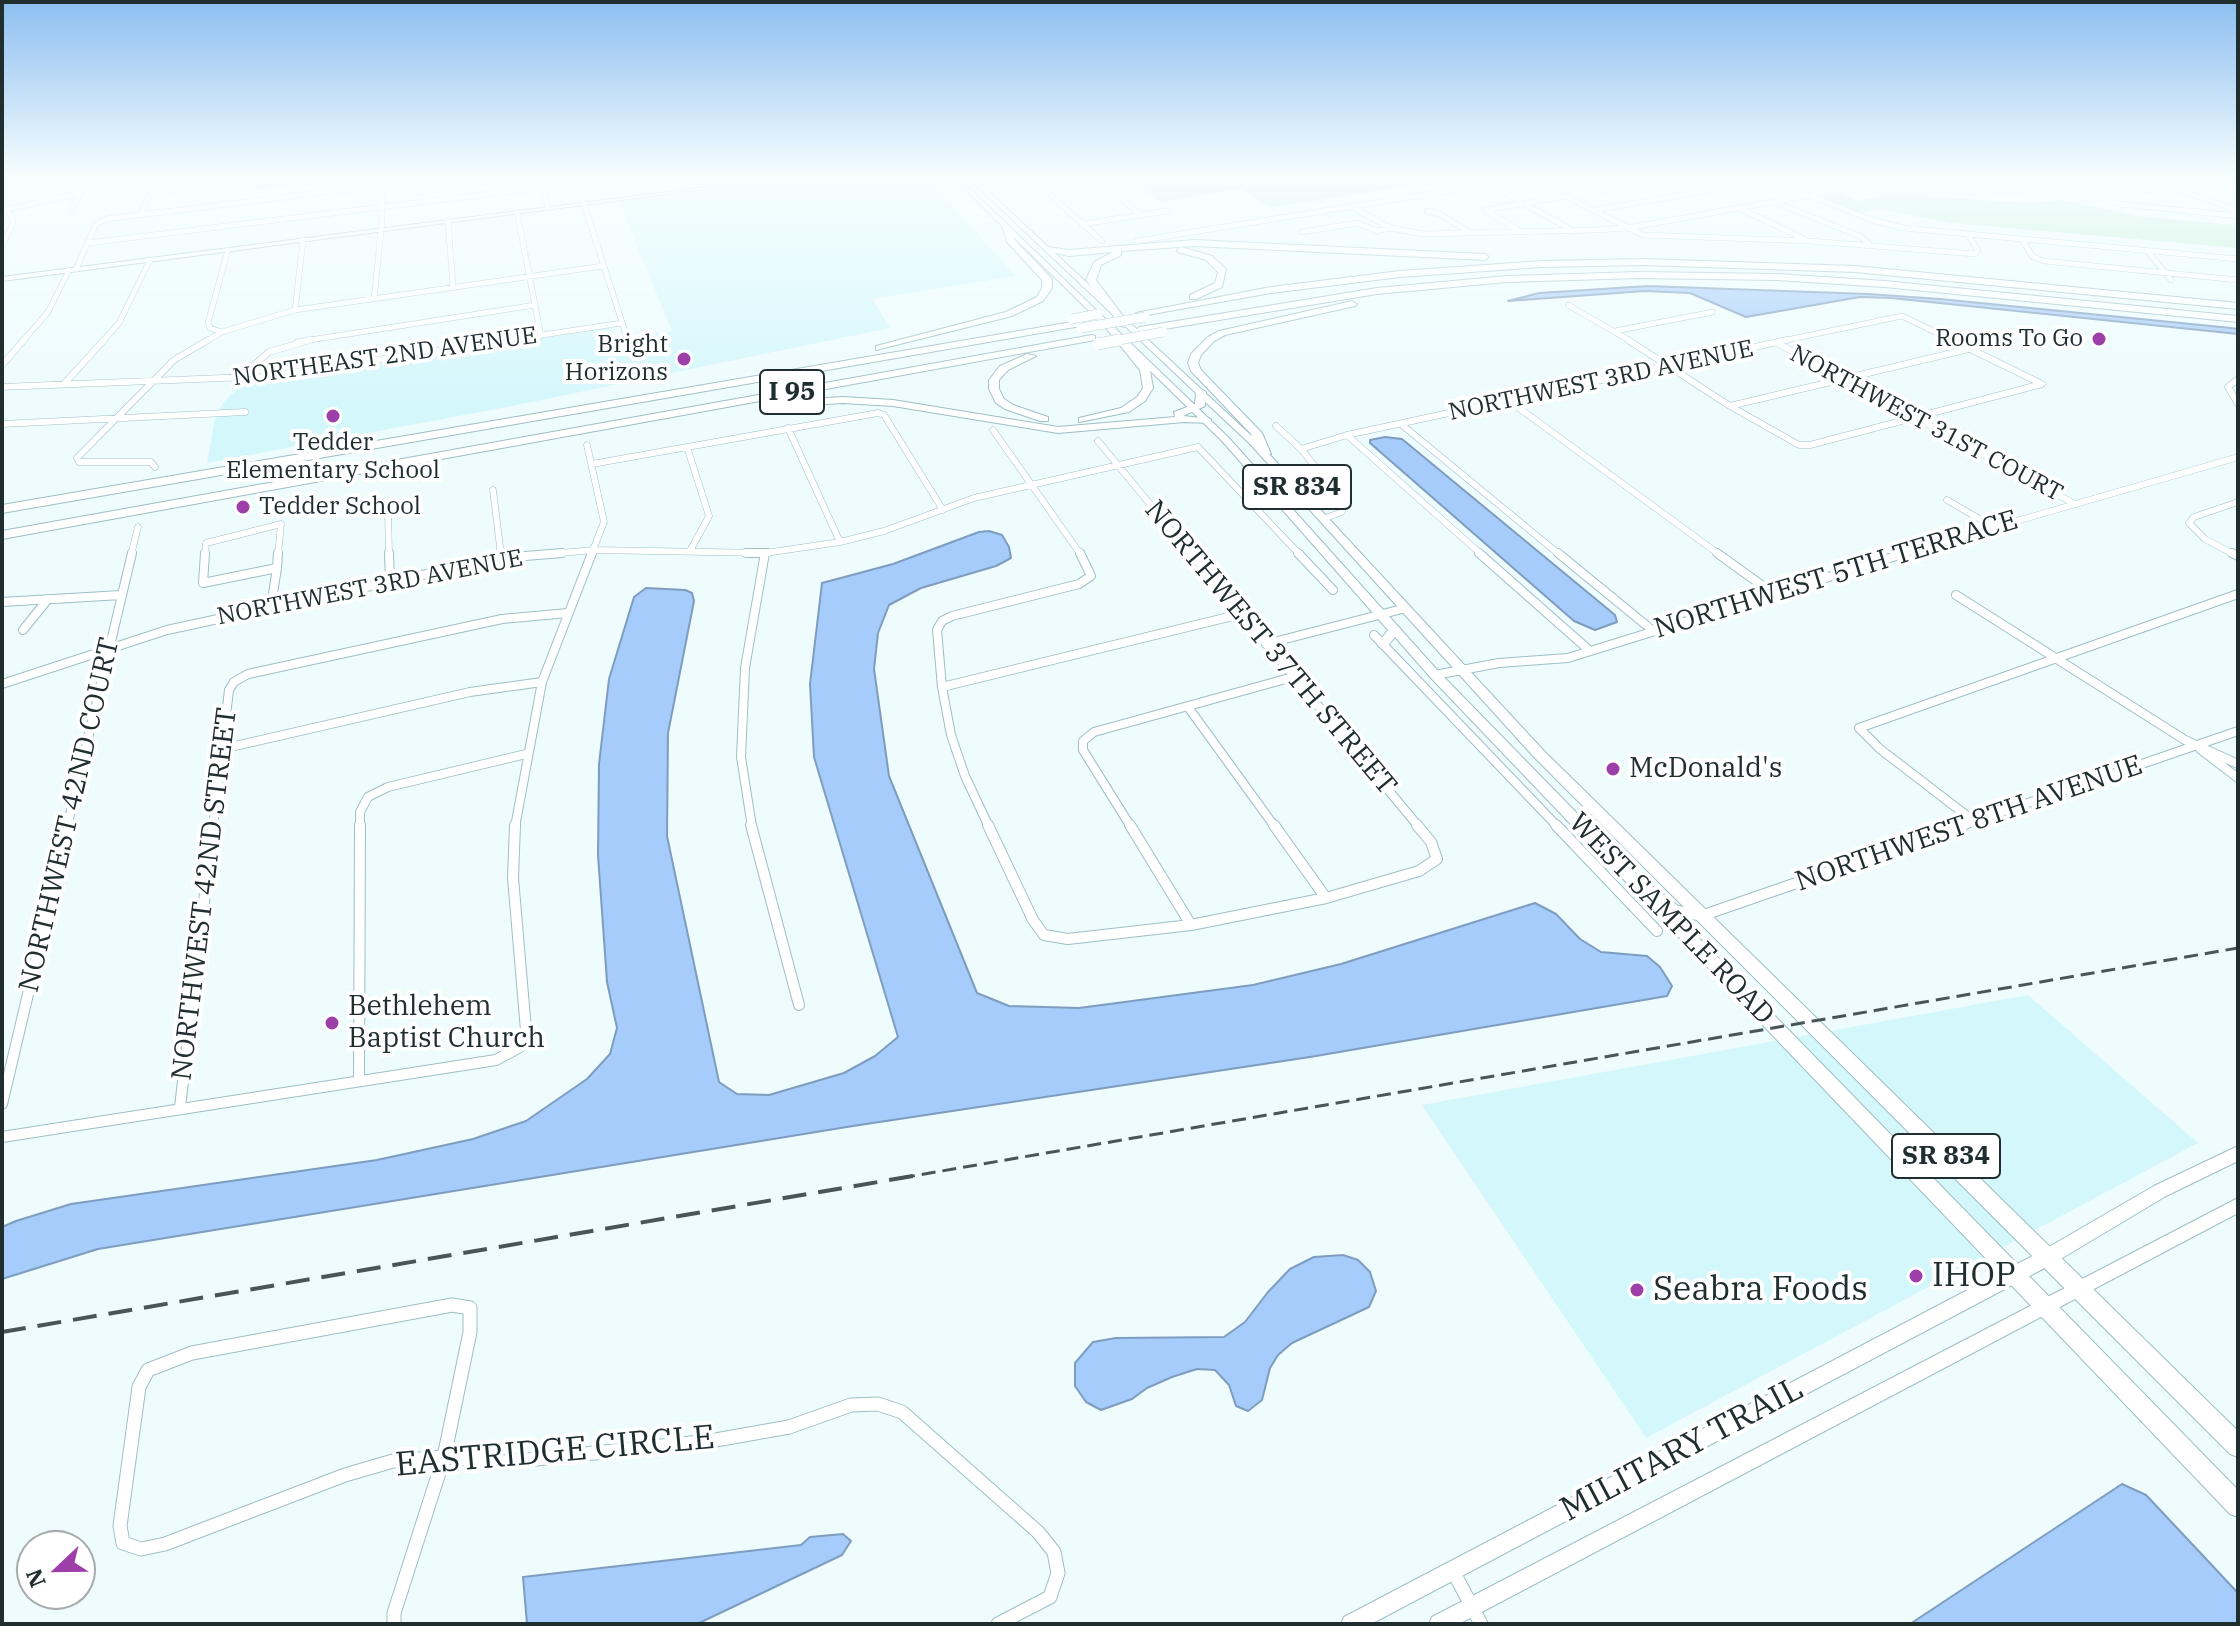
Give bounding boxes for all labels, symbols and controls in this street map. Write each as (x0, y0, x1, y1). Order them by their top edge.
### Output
street label: NORTHEAST 2ND AVENUE (231, 321, 539, 393)
place label: Rooms To Go (1935, 325, 2083, 353)
marker: Rooms To Go (2090, 330, 2108, 348)
place label: Bright Horizons (565, 331, 668, 387)
street label: NORTHWEST 3RD AVENUE (1446, 335, 1756, 427)
street label: NORTHWEST 31ST COURT (1785, 340, 2067, 508)
marker: Bright Horizons (675, 350, 693, 368)
road number: I 95 (760, 370, 824, 414)
marker: Tedder Elementary School (324, 407, 342, 425)
place label: Tedder Elementary School (226, 429, 440, 485)
road number: SR 834 (1243, 465, 1351, 509)
place label: Tedder School (259, 493, 421, 521)
street label: NORTHWEST 37TH STREET (1137, 494, 1403, 802)
marker: Tedder School (234, 498, 252, 516)
street label: NORTHWEST 5TH TERRACE (1650, 504, 2022, 646)
street label: NORTHWEST 3RD AVENUE (215, 544, 525, 632)
street label: NORTHWEST 42ND COURT (13, 635, 127, 995)
street label: NORTHWEST 42ND STREET (165, 706, 245, 1082)
street label: NORTHWEST 8TH AVENUE (1791, 749, 2147, 899)
place label: McDonald's (1629, 752, 1782, 786)
marker: McDonald's (1604, 760, 1622, 778)
street label: WEST SAMPLE ROAD (1561, 806, 1781, 1032)
place label: Bethlehem Baptist Church (348, 990, 545, 1056)
marker: Bethlehem Baptist Church (323, 1014, 341, 1032)
road number: SR 834 (1892, 1134, 2000, 1178)
place label: IHOP (1932, 1256, 2016, 1296)
marker: IHOP (1907, 1267, 1925, 1285)
place label: Seabra Foods (1653, 1270, 1868, 1310)
marker: Seabra Foods (1628, 1281, 1646, 1299)
street label: MILITARY TRAIL (1554, 1369, 1810, 1531)
street label: EASTRIDGE CIRCLE (394, 1418, 716, 1486)
north arrow (16, 1530, 96, 1610)
text: N (18, 1565, 52, 1592)

